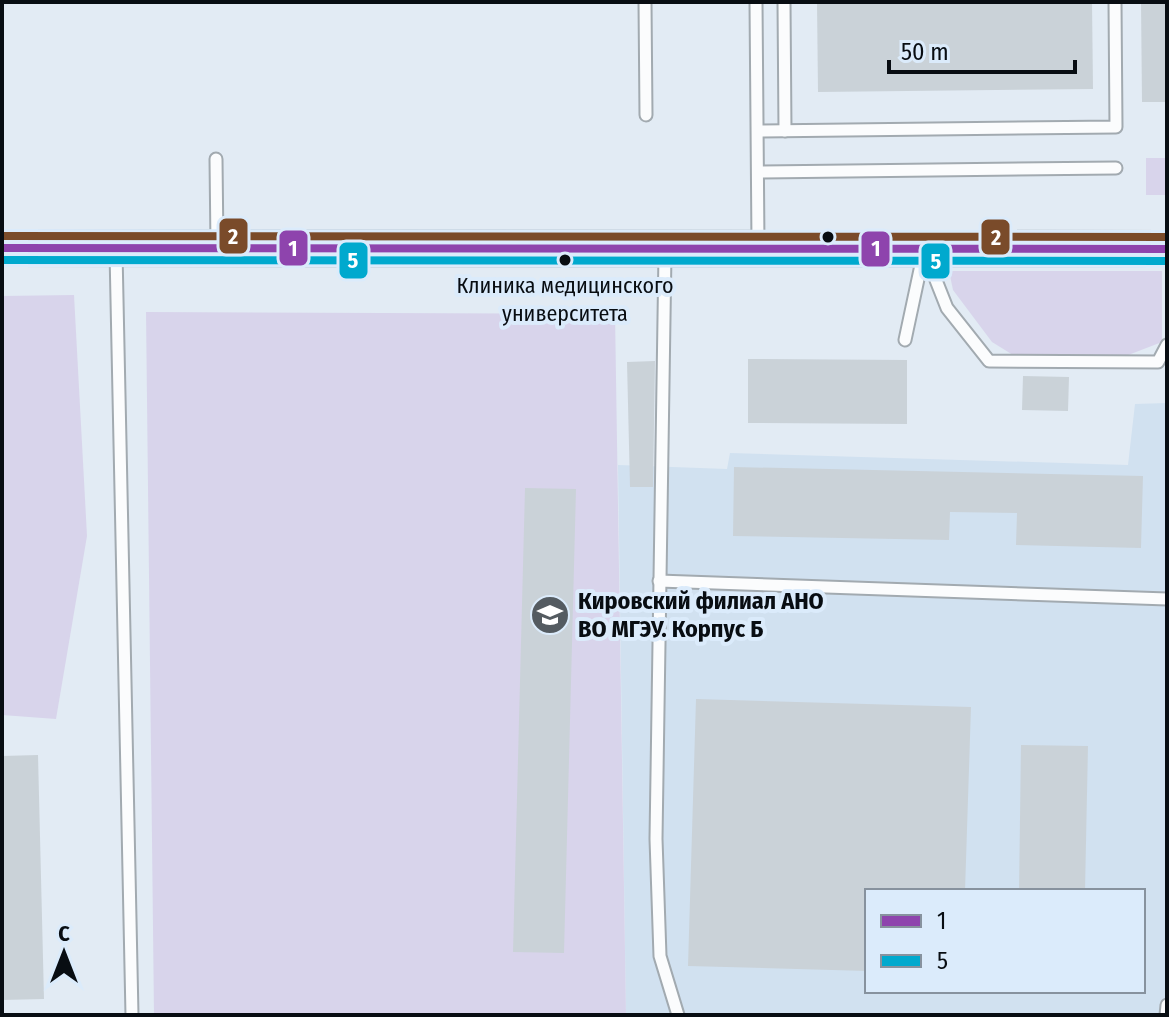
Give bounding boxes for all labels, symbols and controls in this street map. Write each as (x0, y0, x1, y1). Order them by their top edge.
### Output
scale bar (889, 24, 1075, 74)
text: 50 m (901, 38, 949, 66)
line badge: 2 (218, 217, 249, 255)
line badge: 2 (980, 218, 1011, 256)
text: 2 (227, 223, 238, 250)
text: 2 (990, 224, 1001, 251)
line badge: 1 (278, 229, 309, 267)
unlabelled marker (820, 229, 836, 245)
line badge: 1 (860, 230, 891, 268)
text: 1 (288, 235, 298, 262)
text: 1 (871, 235, 881, 262)
line badge: 5 (338, 241, 369, 280)
line badge: 5 (920, 242, 951, 280)
text: 5 (348, 247, 359, 274)
text: 5 (931, 248, 942, 275)
marker: Клиника медицинского университета (557, 252, 573, 268)
place label: Клиника медицинского университета (456, 272, 674, 327)
place label: Кировский филиал АНО ВО МГЭУ. Корпус Б (578, 587, 824, 643)
school or university icon: Кировский филиал АНО ВО МГЭУ. Корпус Б (529, 594, 571, 636)
legend (865, 889, 1145, 993)
text: 1 (937, 907, 946, 935)
north arrow (24, 913, 104, 993)
text: С (58, 920, 70, 947)
text: 5 (937, 947, 948, 975)

